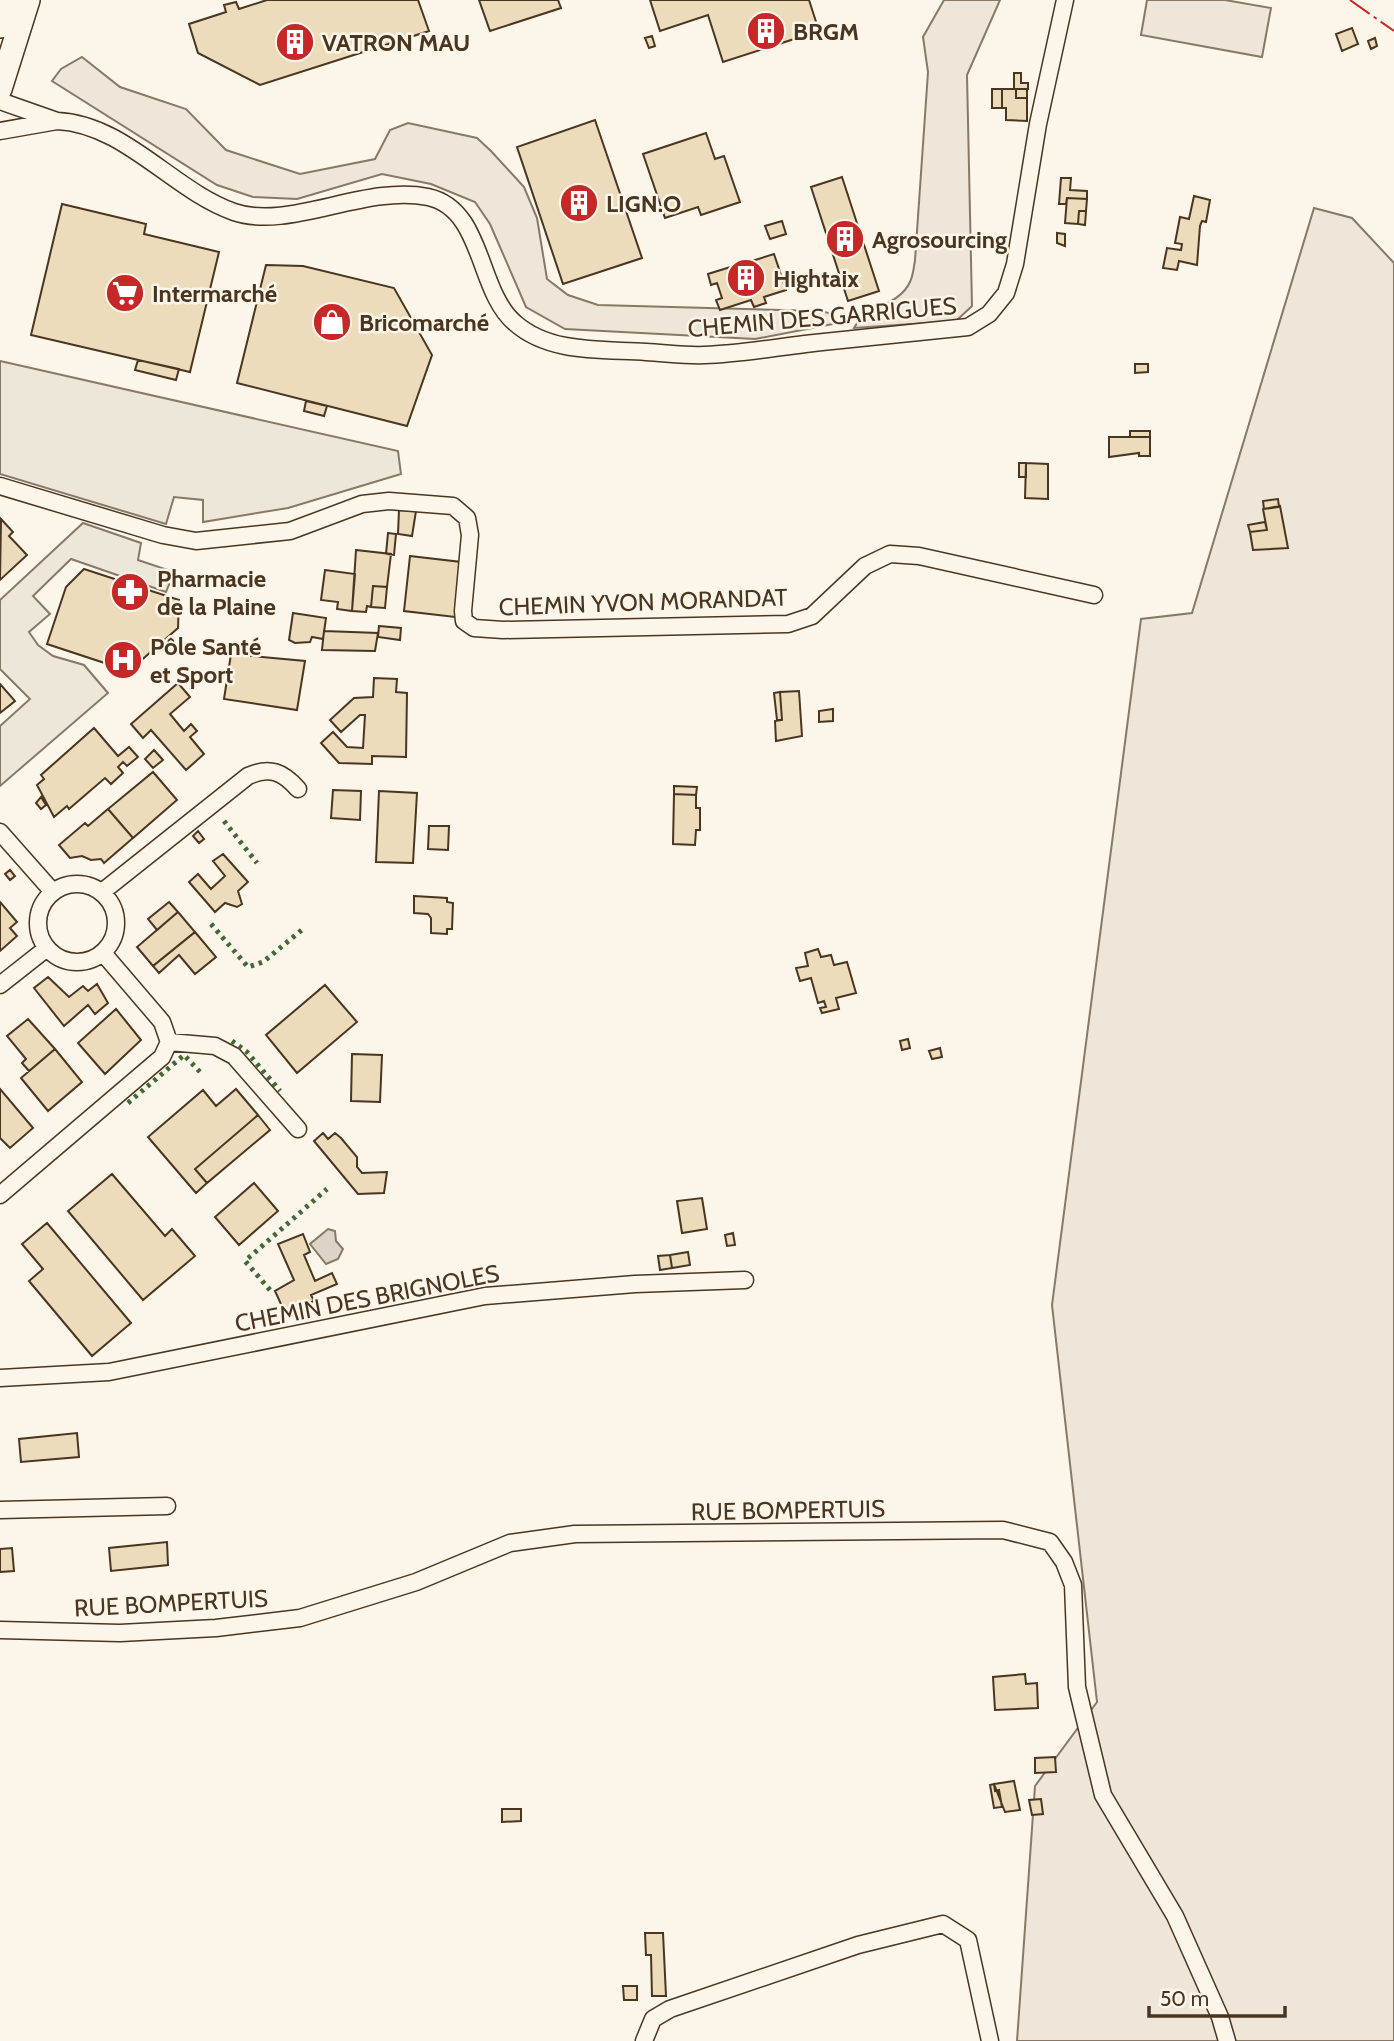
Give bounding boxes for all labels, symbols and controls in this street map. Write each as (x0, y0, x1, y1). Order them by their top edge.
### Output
building icon: BRGM (745, 10, 787, 52)
place label: BRGM (793, 17, 859, 46)
building icon: VATRON MAU (274, 21, 316, 63)
place label: VATRON MAU (322, 28, 470, 57)
building icon: LIGN.O (558, 182, 600, 224)
place label: LIGN.O (606, 189, 681, 218)
building icon: Agrosourcing (824, 218, 866, 260)
place label: Agrosourcing (872, 225, 1007, 254)
building icon: Hightaix (725, 257, 767, 299)
place label: Hightaix (773, 264, 859, 293)
supermarket icon: Intermarché (104, 272, 146, 314)
place label: Intermarché (152, 279, 277, 308)
street label: CHEMIN DES GARRIGUES (686, 291, 958, 343)
shop icon: Bricomarché (311, 301, 353, 343)
place label: Bricomarché (359, 308, 489, 337)
place label: Pharmacie de la Plaine (157, 564, 276, 621)
pharmacy icon: Pharmacie de la Plaine (109, 571, 151, 613)
street label: CHEMIN YVON MORANDAT (498, 582, 788, 622)
place label: Pôle Santé et Sport (150, 632, 261, 689)
hospital icon: Pôle Santé et Sport (102, 639, 144, 681)
street label: CHEMIN DES BRIGNOLES (232, 1258, 502, 1338)
street label: RUE BOMPERTUIS (691, 1494, 885, 1526)
street label: RUE BOMPERTUIS (73, 1583, 269, 1623)
scale bar (1149, 1974, 1286, 2018)
text: 50 m (1160, 1986, 1209, 2011)

